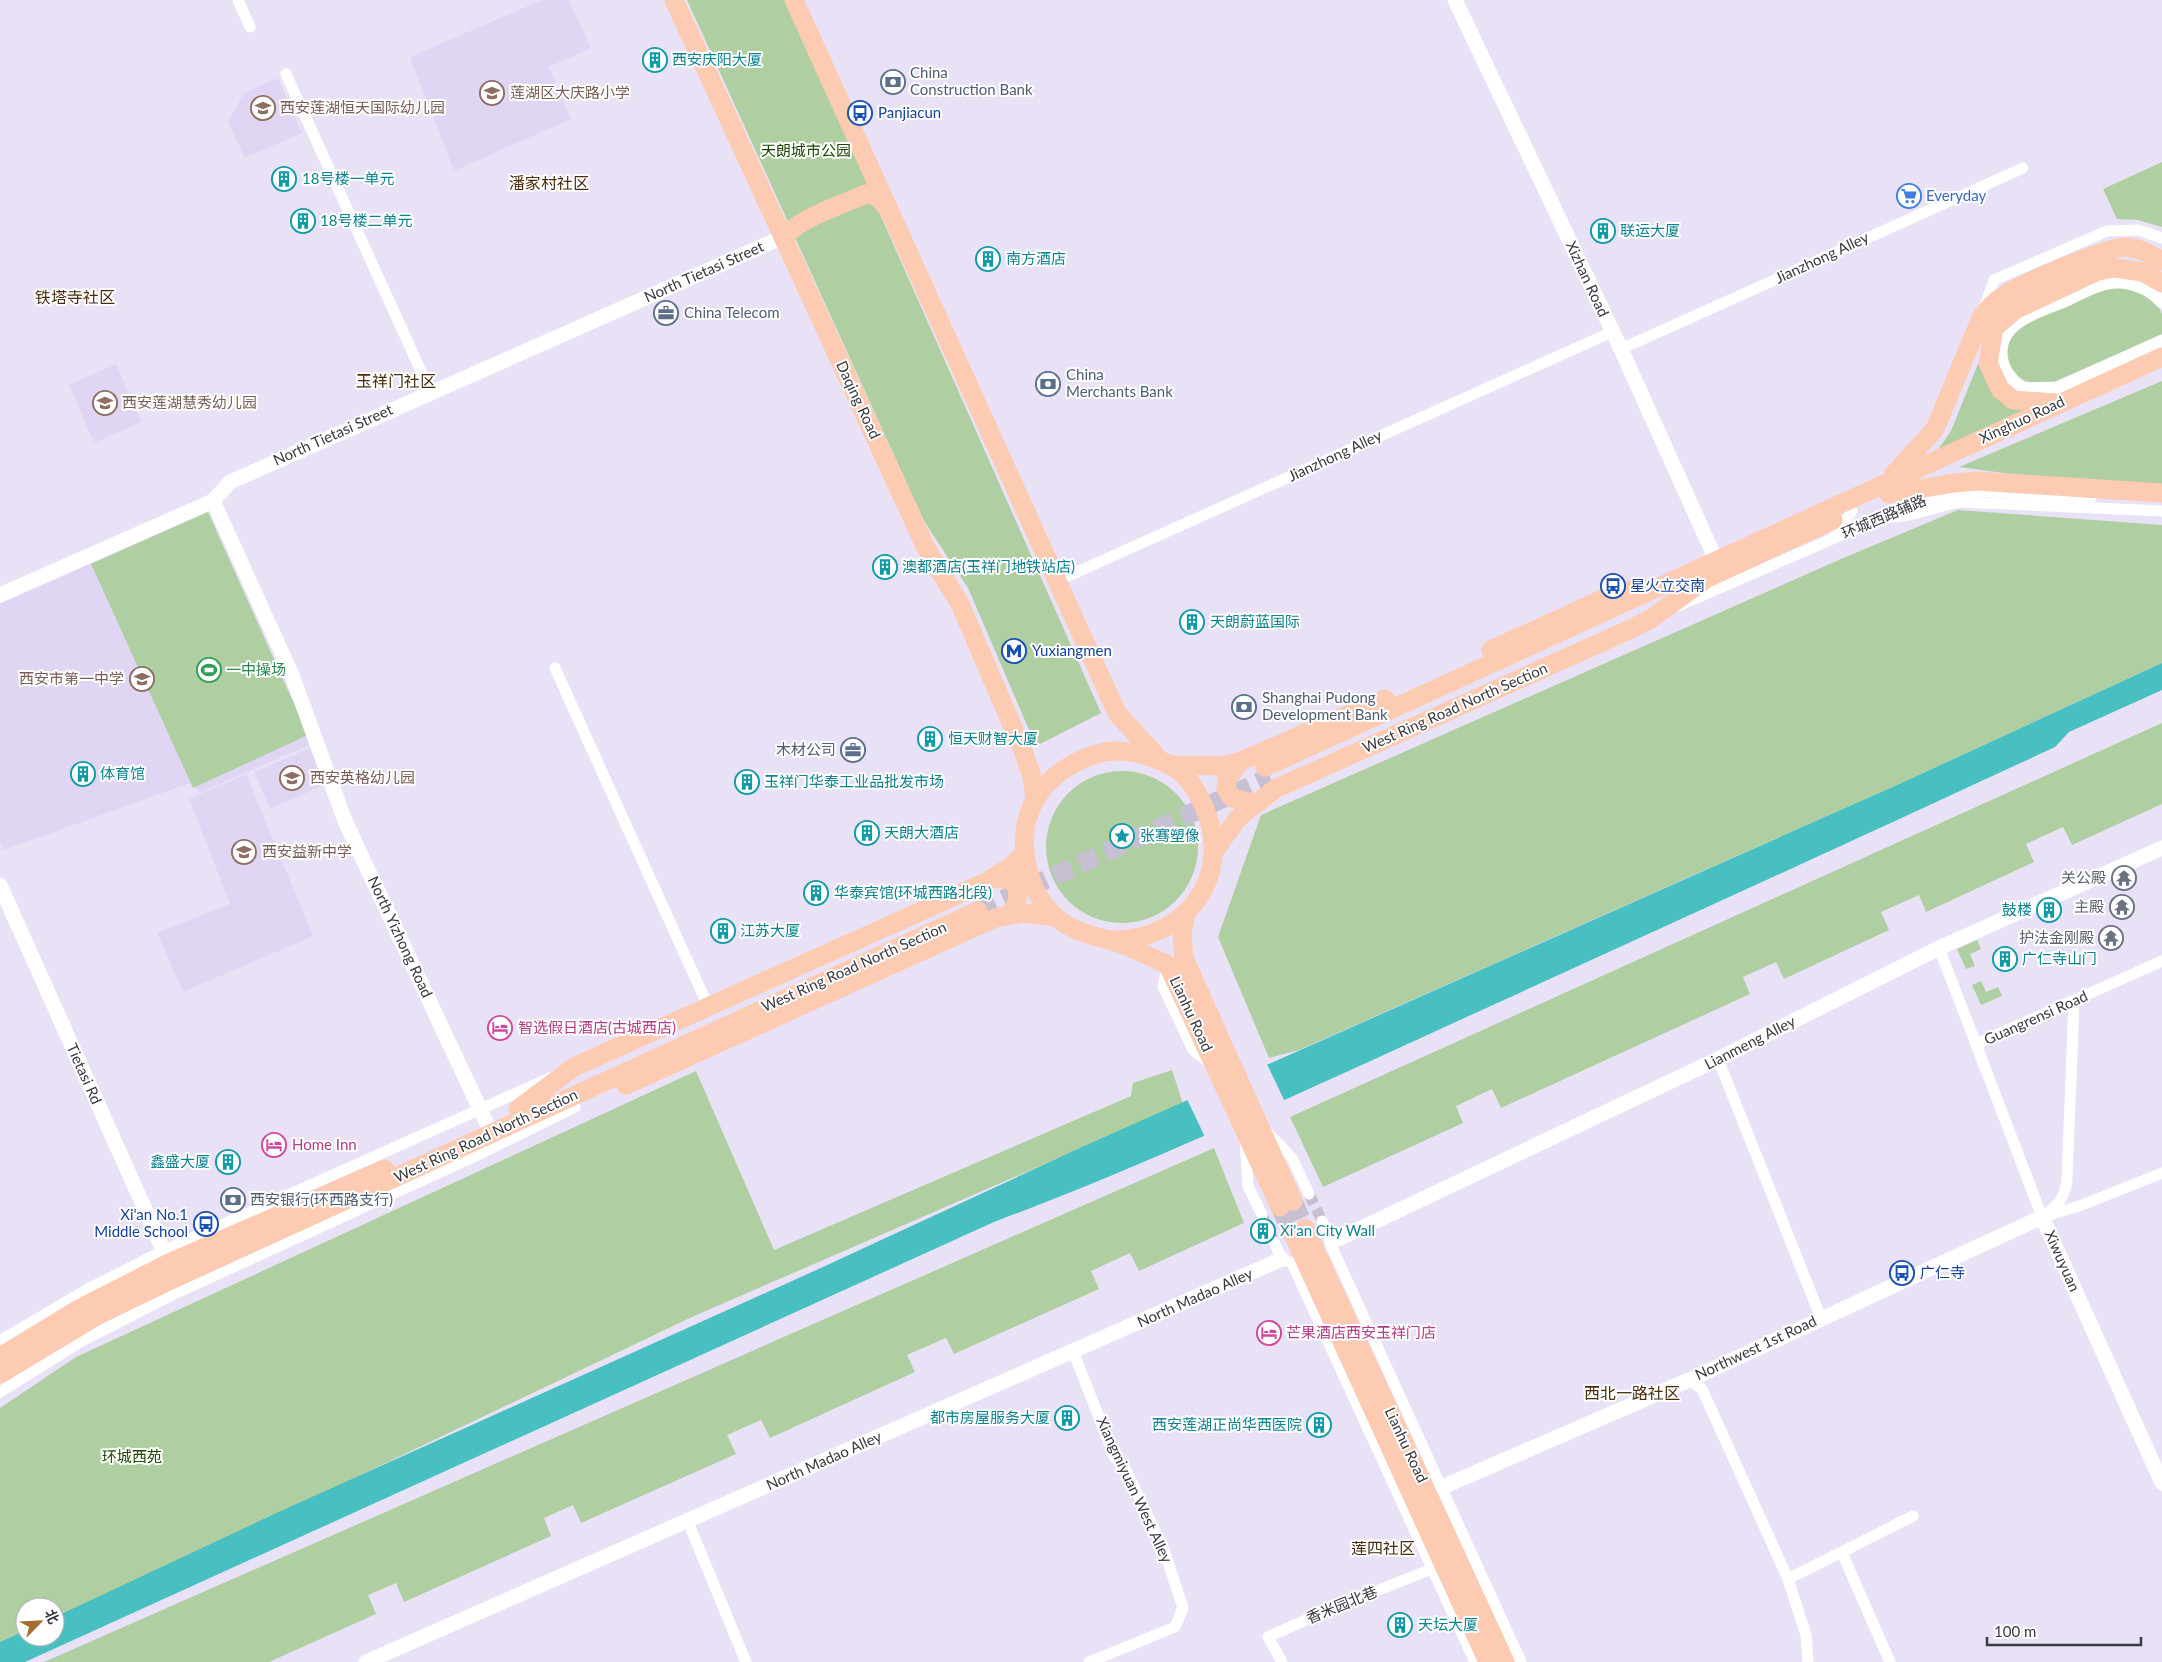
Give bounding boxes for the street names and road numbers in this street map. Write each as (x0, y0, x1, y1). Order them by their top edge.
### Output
street label: Jianzhong Alley (1772, 227, 1872, 287)
street label: North Tietasi Street (641, 236, 767, 306)
street label: Xizhan Road (1563, 238, 1613, 319)
street label: Daqing Road (833, 358, 885, 441)
street label: Xinghuo Road (1976, 392, 2067, 447)
street label: North Tietasi Street (270, 399, 396, 469)
street label: Jianzhong Alley (1285, 425, 1385, 485)
street label: 环城西路辅路 (1839, 490, 1929, 542)
street label: West Ring Road North Section (1359, 658, 1550, 756)
street label: North Yizhong Road (365, 873, 437, 1000)
street label: West Ring Road North Section (758, 917, 949, 1015)
street label: Lianhu Road (1167, 973, 1217, 1054)
street label: Guangrensi Road (1981, 986, 2090, 1048)
street label: Lianmeng Alley (1701, 1011, 1798, 1073)
street label: Tietasi Rd (64, 1040, 106, 1107)
street label: West Ring Road North Section (391, 1085, 580, 1186)
street label: Xiwuyuan (2041, 1227, 2084, 1294)
street label: North Madao Alley (1134, 1263, 1255, 1331)
street label: Northwest 1st Road (1692, 1311, 1819, 1383)
street label: Lianhu Road (1382, 1404, 1432, 1485)
street label: Xiangmiyuan West Alley (1093, 1414, 1177, 1566)
street label: North Madao Alley (763, 1426, 884, 1494)
street label: 香米园北巷 (1303, 1582, 1380, 1626)

